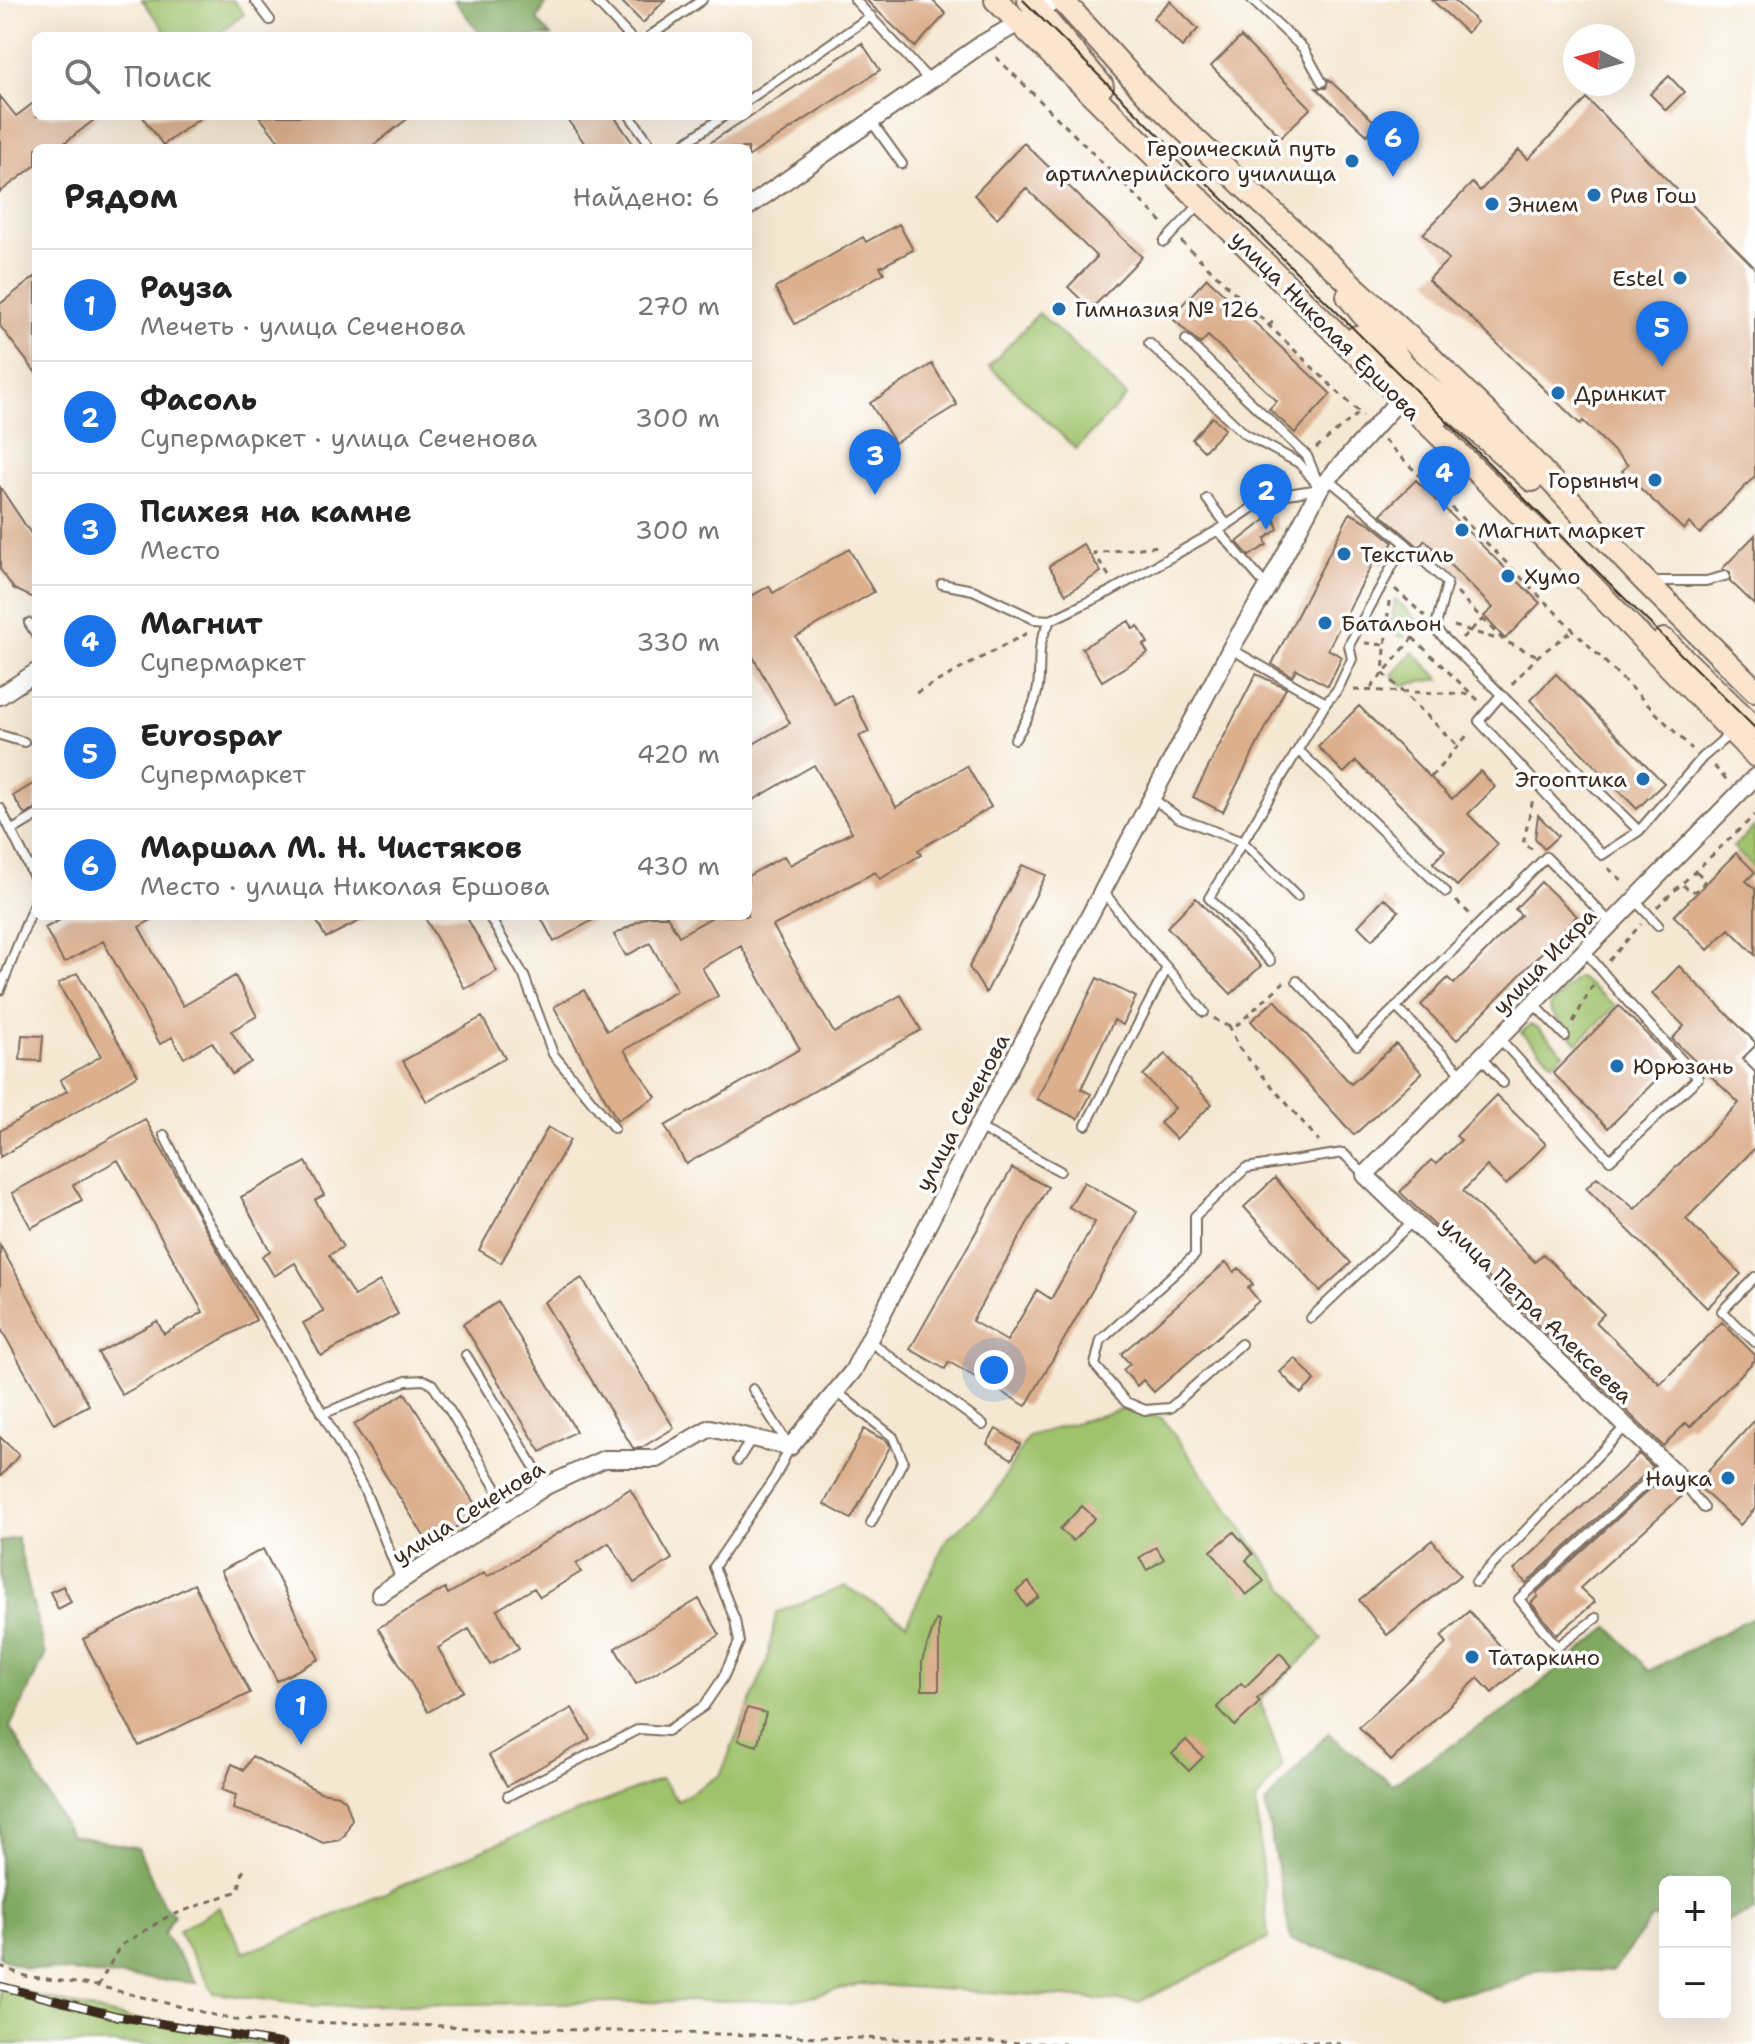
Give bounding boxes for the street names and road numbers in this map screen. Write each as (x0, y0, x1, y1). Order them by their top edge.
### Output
street label: улица Николая Ершова (1224, 224, 1427, 427)
street label: улица Искра (1486, 902, 1603, 1021)
street label: улица Сеченова (909, 1028, 1016, 1196)
street label: улица Петра Алексеева (1434, 1211, 1639, 1410)
street label: улица Сеченова (387, 1454, 550, 1571)

